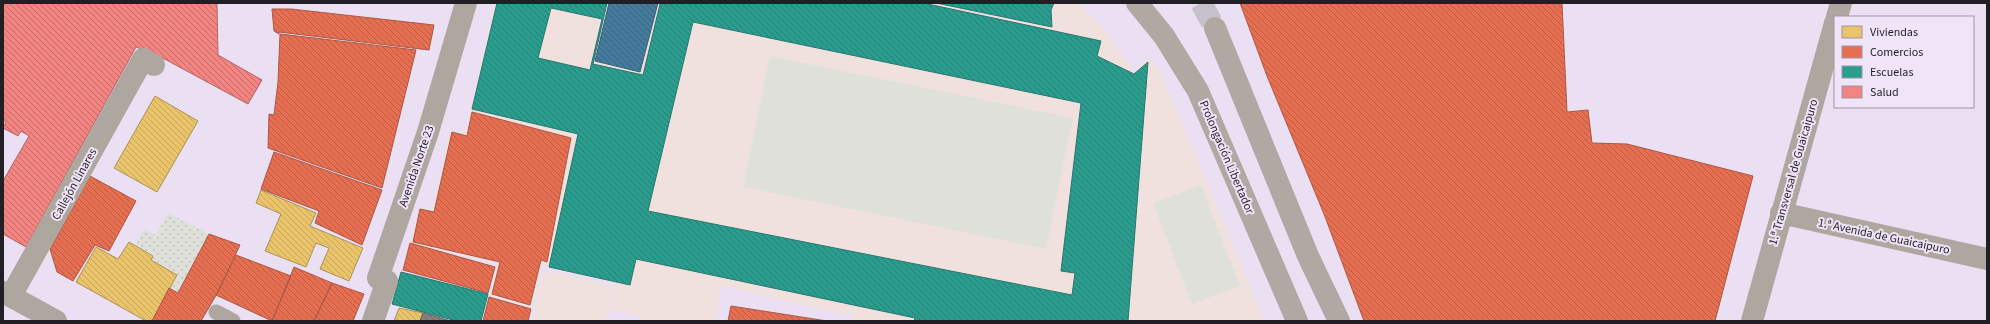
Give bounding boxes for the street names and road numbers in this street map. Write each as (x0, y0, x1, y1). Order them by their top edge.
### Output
street label: 1.ª Transversal de Guaicaipuro (1764, 97, 1822, 247)
street label: Prolongación Libertador (1195, 98, 1259, 217)
street label: Avenida Norte 23 (395, 123, 438, 209)
street label: Callejón Linares (48, 145, 101, 223)
street label: 1.ª Avenida de Guaicaipuro (1817, 214, 1951, 259)

